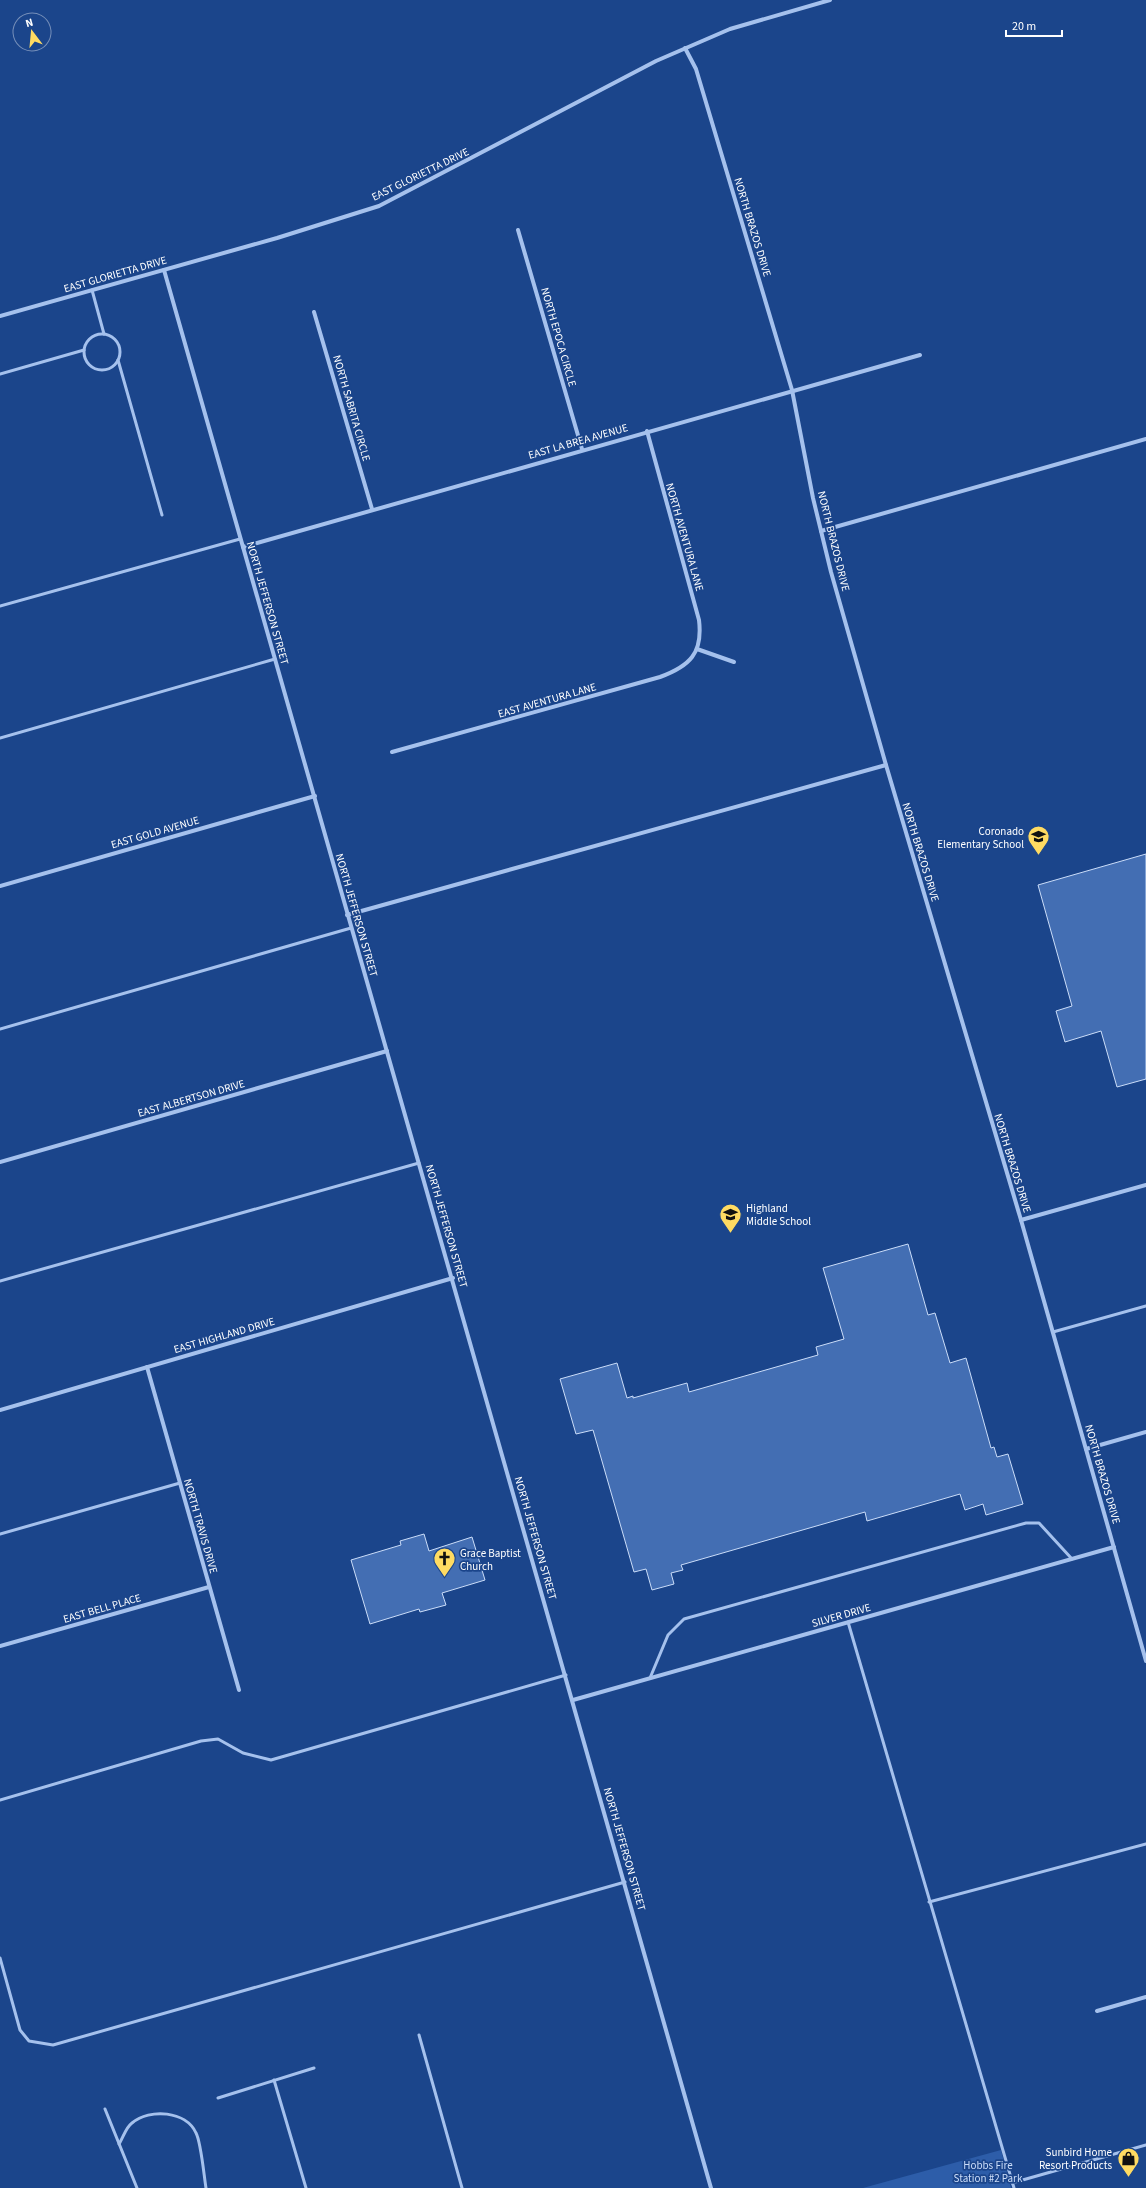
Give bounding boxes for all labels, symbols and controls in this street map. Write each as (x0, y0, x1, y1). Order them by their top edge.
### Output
north arrow (12, 12, 52, 52)
scale bar (1006, 12, 1062, 38)
text: N (24, 15, 35, 31)
text: 20 m (1012, 18, 1036, 35)
street label: EAST GLORIETTA DRIVE (369, 144, 472, 205)
street label: NORTH BRAZOS DRIVE (730, 176, 775, 279)
street label: EAST GLORIETTA DRIVE (62, 253, 169, 296)
street label: NORTH EPOCA CIRCLE (537, 286, 580, 389)
street label: NORTH SABRITA CIRCLE (329, 353, 374, 463)
street label: EAST LA BREA AVENUE (527, 420, 630, 463)
street label: NORTH AVENTURA LANE (662, 481, 707, 593)
street label: NORTH BRAZOS DRIVE (814, 489, 853, 593)
street label: NORTH JEFFERSON STREET (243, 540, 292, 667)
street label: EAST AVENTURA LANE (496, 679, 598, 722)
street label: NORTH BRAZOS DRIVE (898, 801, 943, 904)
street label: EAST GOLD AVENUE (109, 813, 201, 852)
place label: Coronado Elementary School (937, 824, 1024, 852)
school or university icon: Coronado Elementary School (1026, 824, 1052, 857)
street label: NORTH JEFFERSON STREET (332, 852, 381, 979)
street label: EAST ALBERTSON DRIVE (136, 1076, 247, 1121)
street label: NORTH BRAZOS DRIVE (990, 1112, 1035, 1215)
street label: NORTH JEFFERSON STREET (422, 1163, 471, 1290)
school or university icon: Highland Middle School (718, 1201, 744, 1234)
place label: Highland Middle School (746, 1201, 811, 1229)
street label: EAST HIGHLAND DRIVE (172, 1314, 277, 1357)
street label: NORTH BRAZOS DRIVE (1081, 1423, 1124, 1526)
street label: NORTH JEFFERSON STREET (511, 1475, 560, 1602)
street label: NORTH TRAVIS DRIVE (180, 1477, 221, 1575)
church icon: Grace Baptist Church (432, 1546, 458, 1579)
place label: Grace Baptist Church (460, 1546, 521, 1574)
street label: EAST BELL PLACE (62, 1590, 143, 1627)
street label: SILVER DRIVE (810, 1600, 873, 1631)
street label: NORTH JEFFERSON STREET (600, 1786, 649, 1913)
place label: Sunbird Home Resort Products (1039, 2145, 1113, 2173)
shop icon: Sunbird Home Resort Products (1115, 2145, 1141, 2178)
park label: Hobbs Fire Station #2 Park (954, 2158, 1023, 2186)

